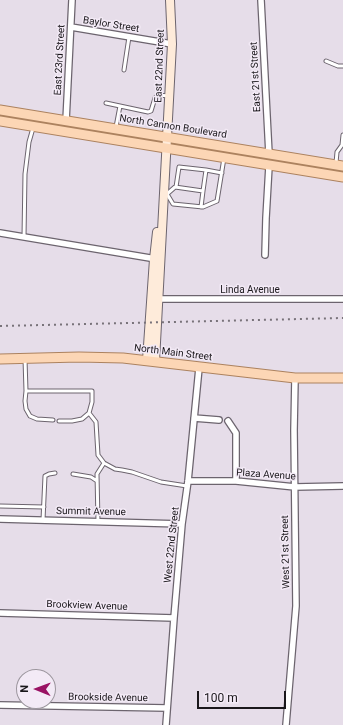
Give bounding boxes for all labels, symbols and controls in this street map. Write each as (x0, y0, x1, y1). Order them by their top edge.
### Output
street label: Baylor Street (82, 15, 140, 35)
street label: East 23rd Street (52, 24, 68, 96)
street label: East 22nd Street (153, 29, 167, 103)
street label: East 21st Street (248, 41, 264, 113)
street label: North Cannon Boulevard (118, 113, 228, 141)
street label: Linda Avenue (220, 284, 280, 296)
street label: North Main Street (133, 342, 213, 364)
street label: Plaza Avenue (236, 467, 296, 483)
street label: Summit Avenue (56, 505, 126, 519)
street label: West 22nd Street (162, 506, 182, 584)
street label: West 21st Street (279, 515, 293, 589)
street label: Brookview Avenue (46, 599, 128, 613)
north arrow (16, 669, 56, 709)
scale bar (199, 683, 288, 709)
text: N (18, 685, 31, 693)
street label: Brookside Avenue (68, 691, 148, 705)
text: 100 m (204, 691, 238, 705)

